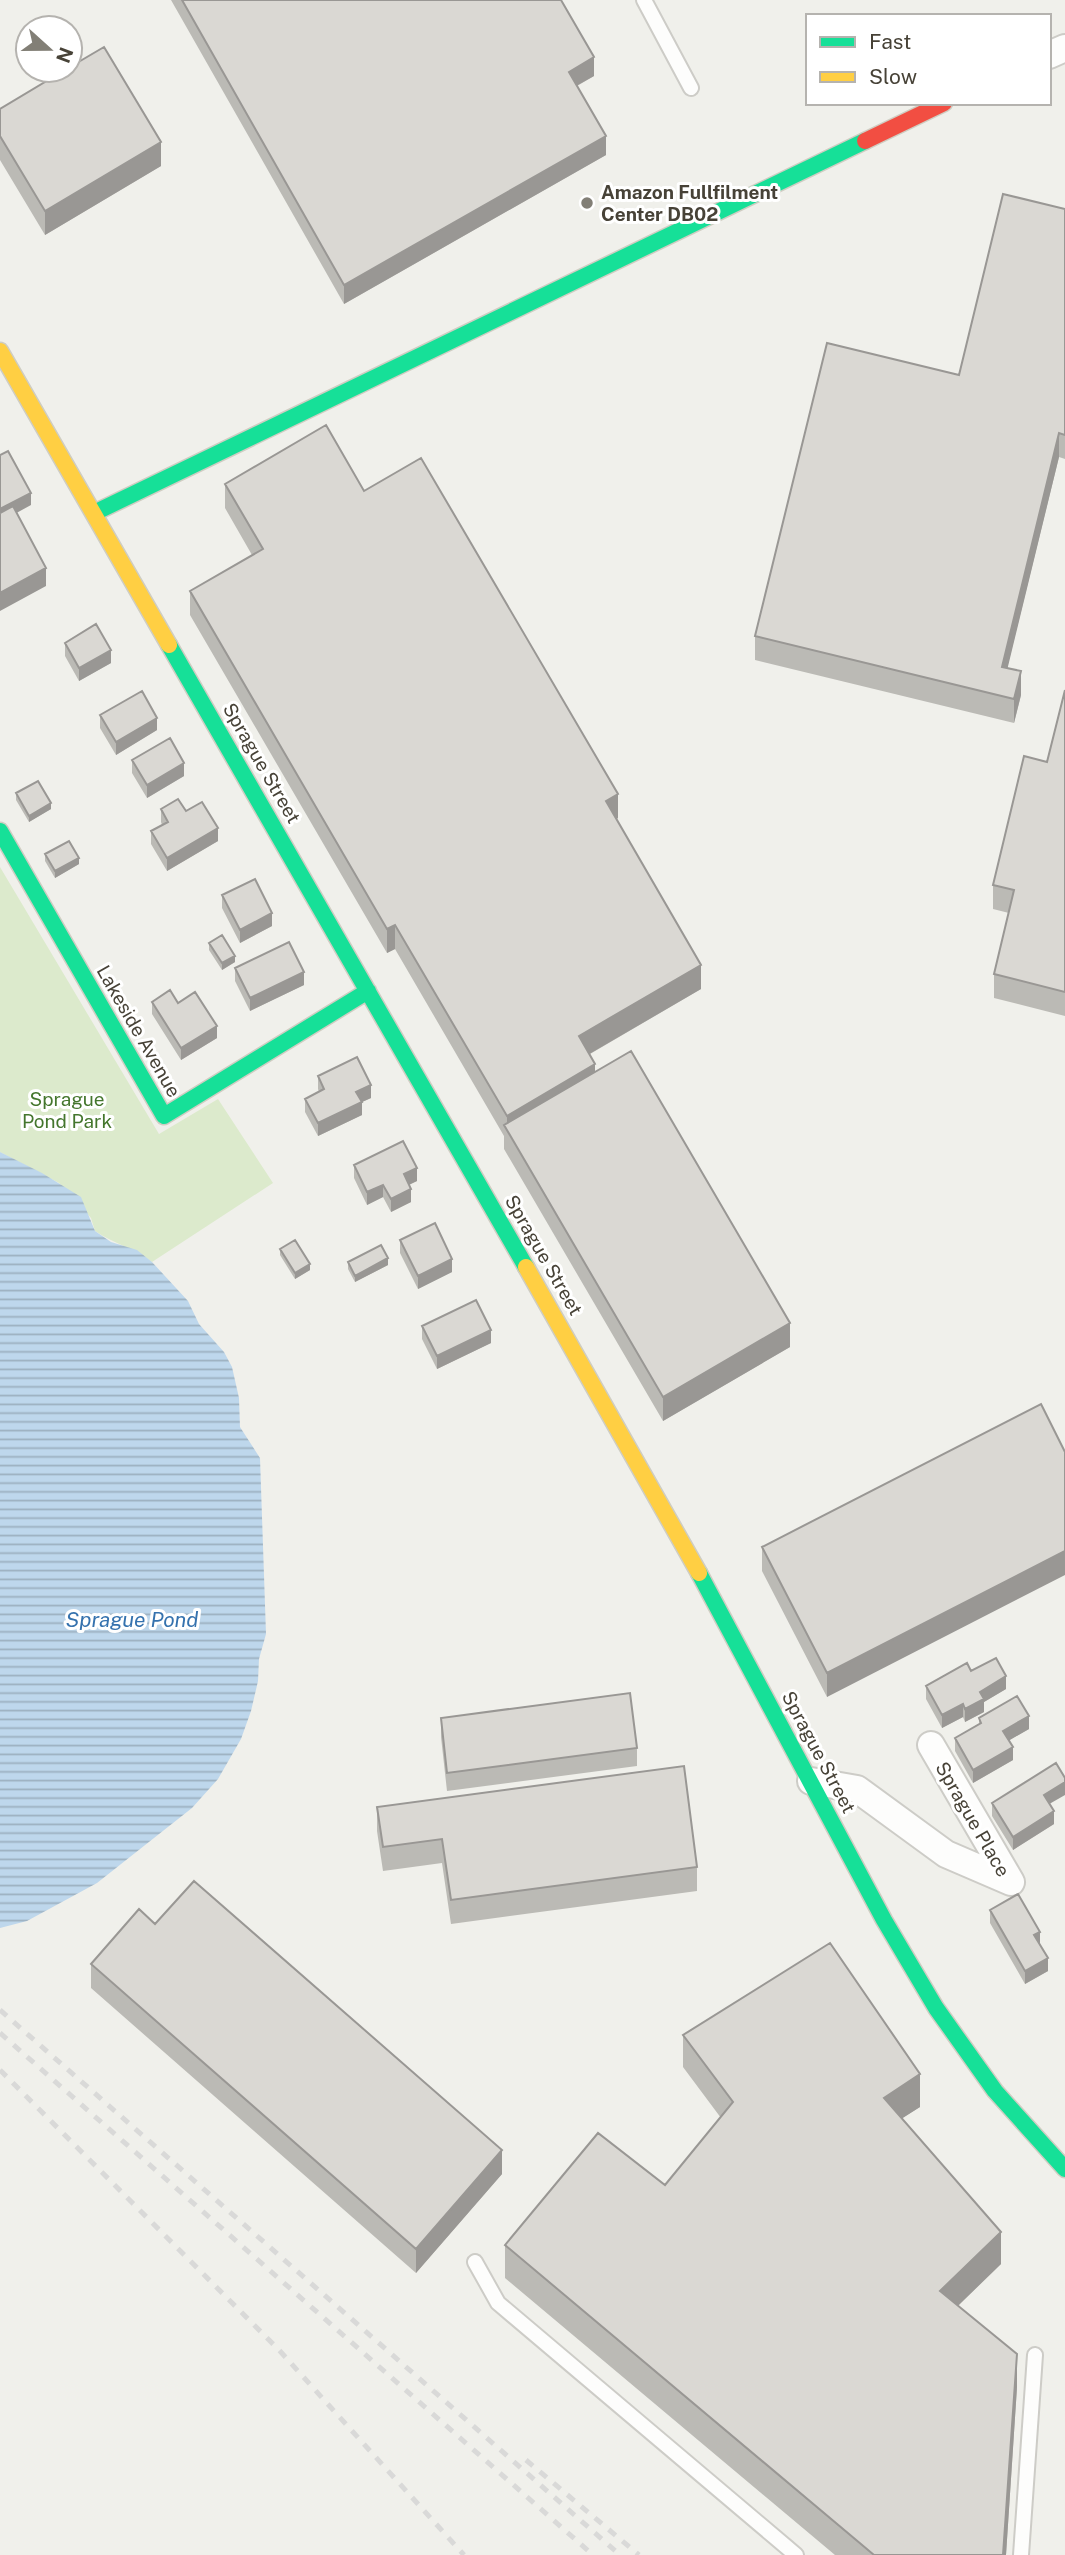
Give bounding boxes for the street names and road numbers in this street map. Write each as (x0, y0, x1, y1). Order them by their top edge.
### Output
street label: Sprague Street (219, 699, 305, 827)
street label: Lakeside Avenue (92, 961, 186, 1101)
street label: Sprague Street (501, 1191, 587, 1319)
street label: Sprague Street (778, 1687, 860, 1817)
street label: Sprague Place (931, 1758, 1015, 1880)

